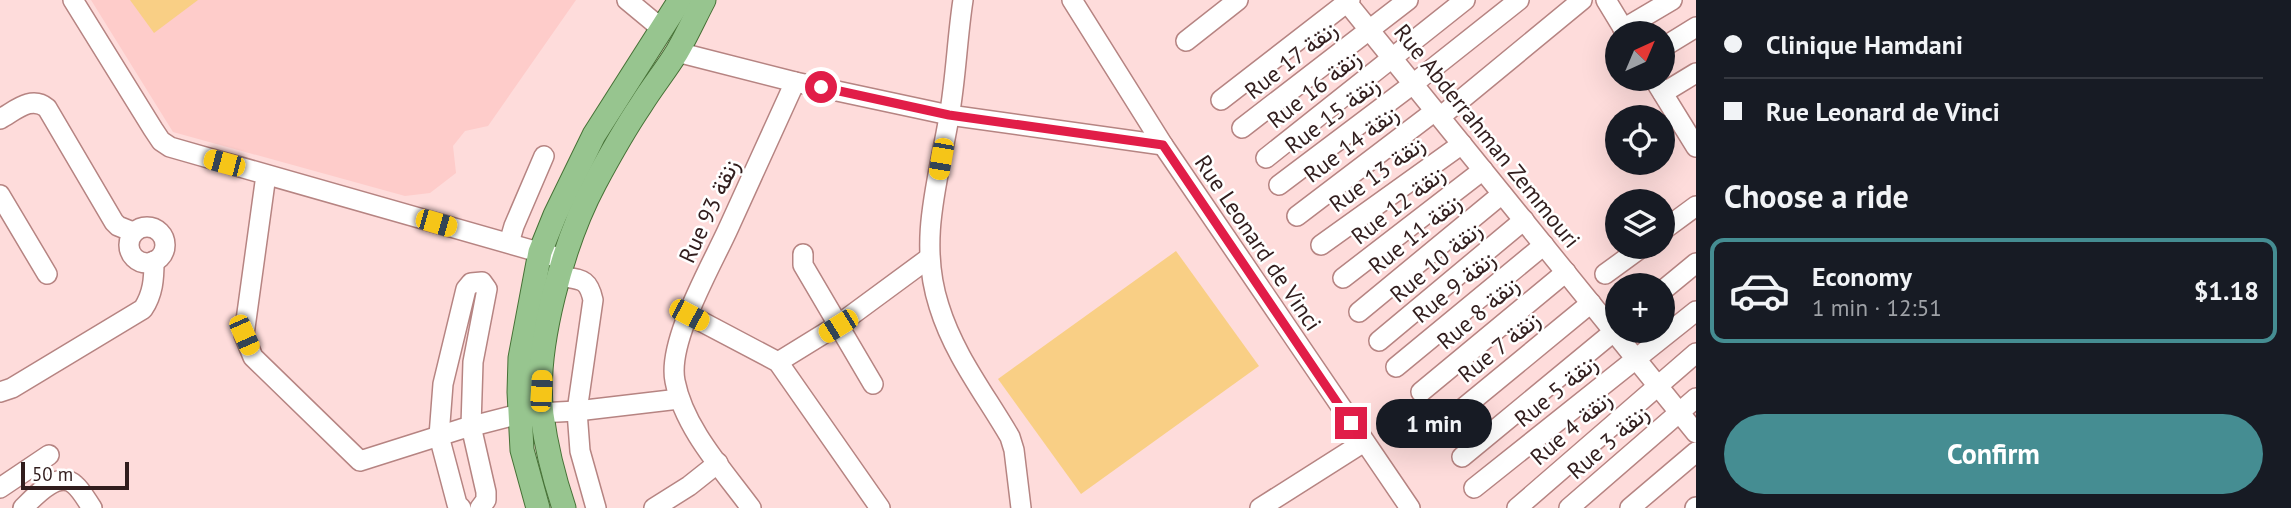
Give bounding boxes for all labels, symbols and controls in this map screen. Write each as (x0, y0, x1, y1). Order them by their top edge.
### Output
street label: Rue 17 زنقة (1238, 14, 1344, 106)
street label: Rue Abderrahman Zemmouri (1388, 18, 1587, 254)
north arrow (1605, 21, 1675, 91)
map controls (1605, 21, 1675, 343)
text: Clinique Hamdani (1766, 28, 1963, 61)
street label: Rue 16 زنقة (1261, 43, 1367, 135)
street label: Rue 15 زنقة (1279, 70, 1385, 160)
route start (805, 71, 837, 103)
text: Rue Leonard de Vinci (1766, 95, 2000, 128)
street label: Rue 14 زنقة (1298, 99, 1404, 189)
button: locate (1605, 105, 1675, 175)
street label: Rue 13 زنقة (1323, 129, 1431, 219)
car (928, 136, 955, 182)
car (201, 147, 248, 179)
street label: Rue Leonard de Vinci (1189, 149, 1328, 336)
street label: Rue 93 زنقة (672, 154, 746, 268)
street label: Rue 12 زنقة (1345, 159, 1451, 251)
text: Choose a ride (1724, 175, 1909, 217)
street label: Rue 11 زنقة (1362, 187, 1468, 281)
button: layers (1605, 189, 1675, 259)
car (413, 207, 460, 239)
street label: Rue 10 زنقة (1384, 215, 1488, 309)
street label: Rue 9 زنقة (1406, 244, 1502, 330)
icon: car (1728, 259, 1791, 322)
text: Economy (1812, 260, 1912, 293)
street label: Rue 8 زنقة (1431, 270, 1525, 356)
button: + (1605, 273, 1675, 343)
text: $1.18 (2194, 274, 2259, 307)
text: 1 min · 12:51 (1812, 293, 1942, 322)
car (666, 296, 713, 334)
street label: Rue 7 زنقة (1452, 305, 1546, 389)
car (815, 306, 862, 346)
car (226, 312, 263, 358)
street label: Rue 5 زنقة (1508, 348, 1604, 434)
car (530, 369, 553, 413)
street label: Rue 4 زنقة (1524, 384, 1618, 472)
callout: 1 min (1376, 398, 1491, 448)
street label: Rue 3 زنقة (1561, 398, 1655, 486)
route end (1335, 407, 1367, 439)
text: 1 min (1406, 409, 1462, 438)
button: Confirm (1724, 414, 2263, 494)
scale bar (21, 459, 130, 491)
text: 50 m (32, 462, 73, 486)

